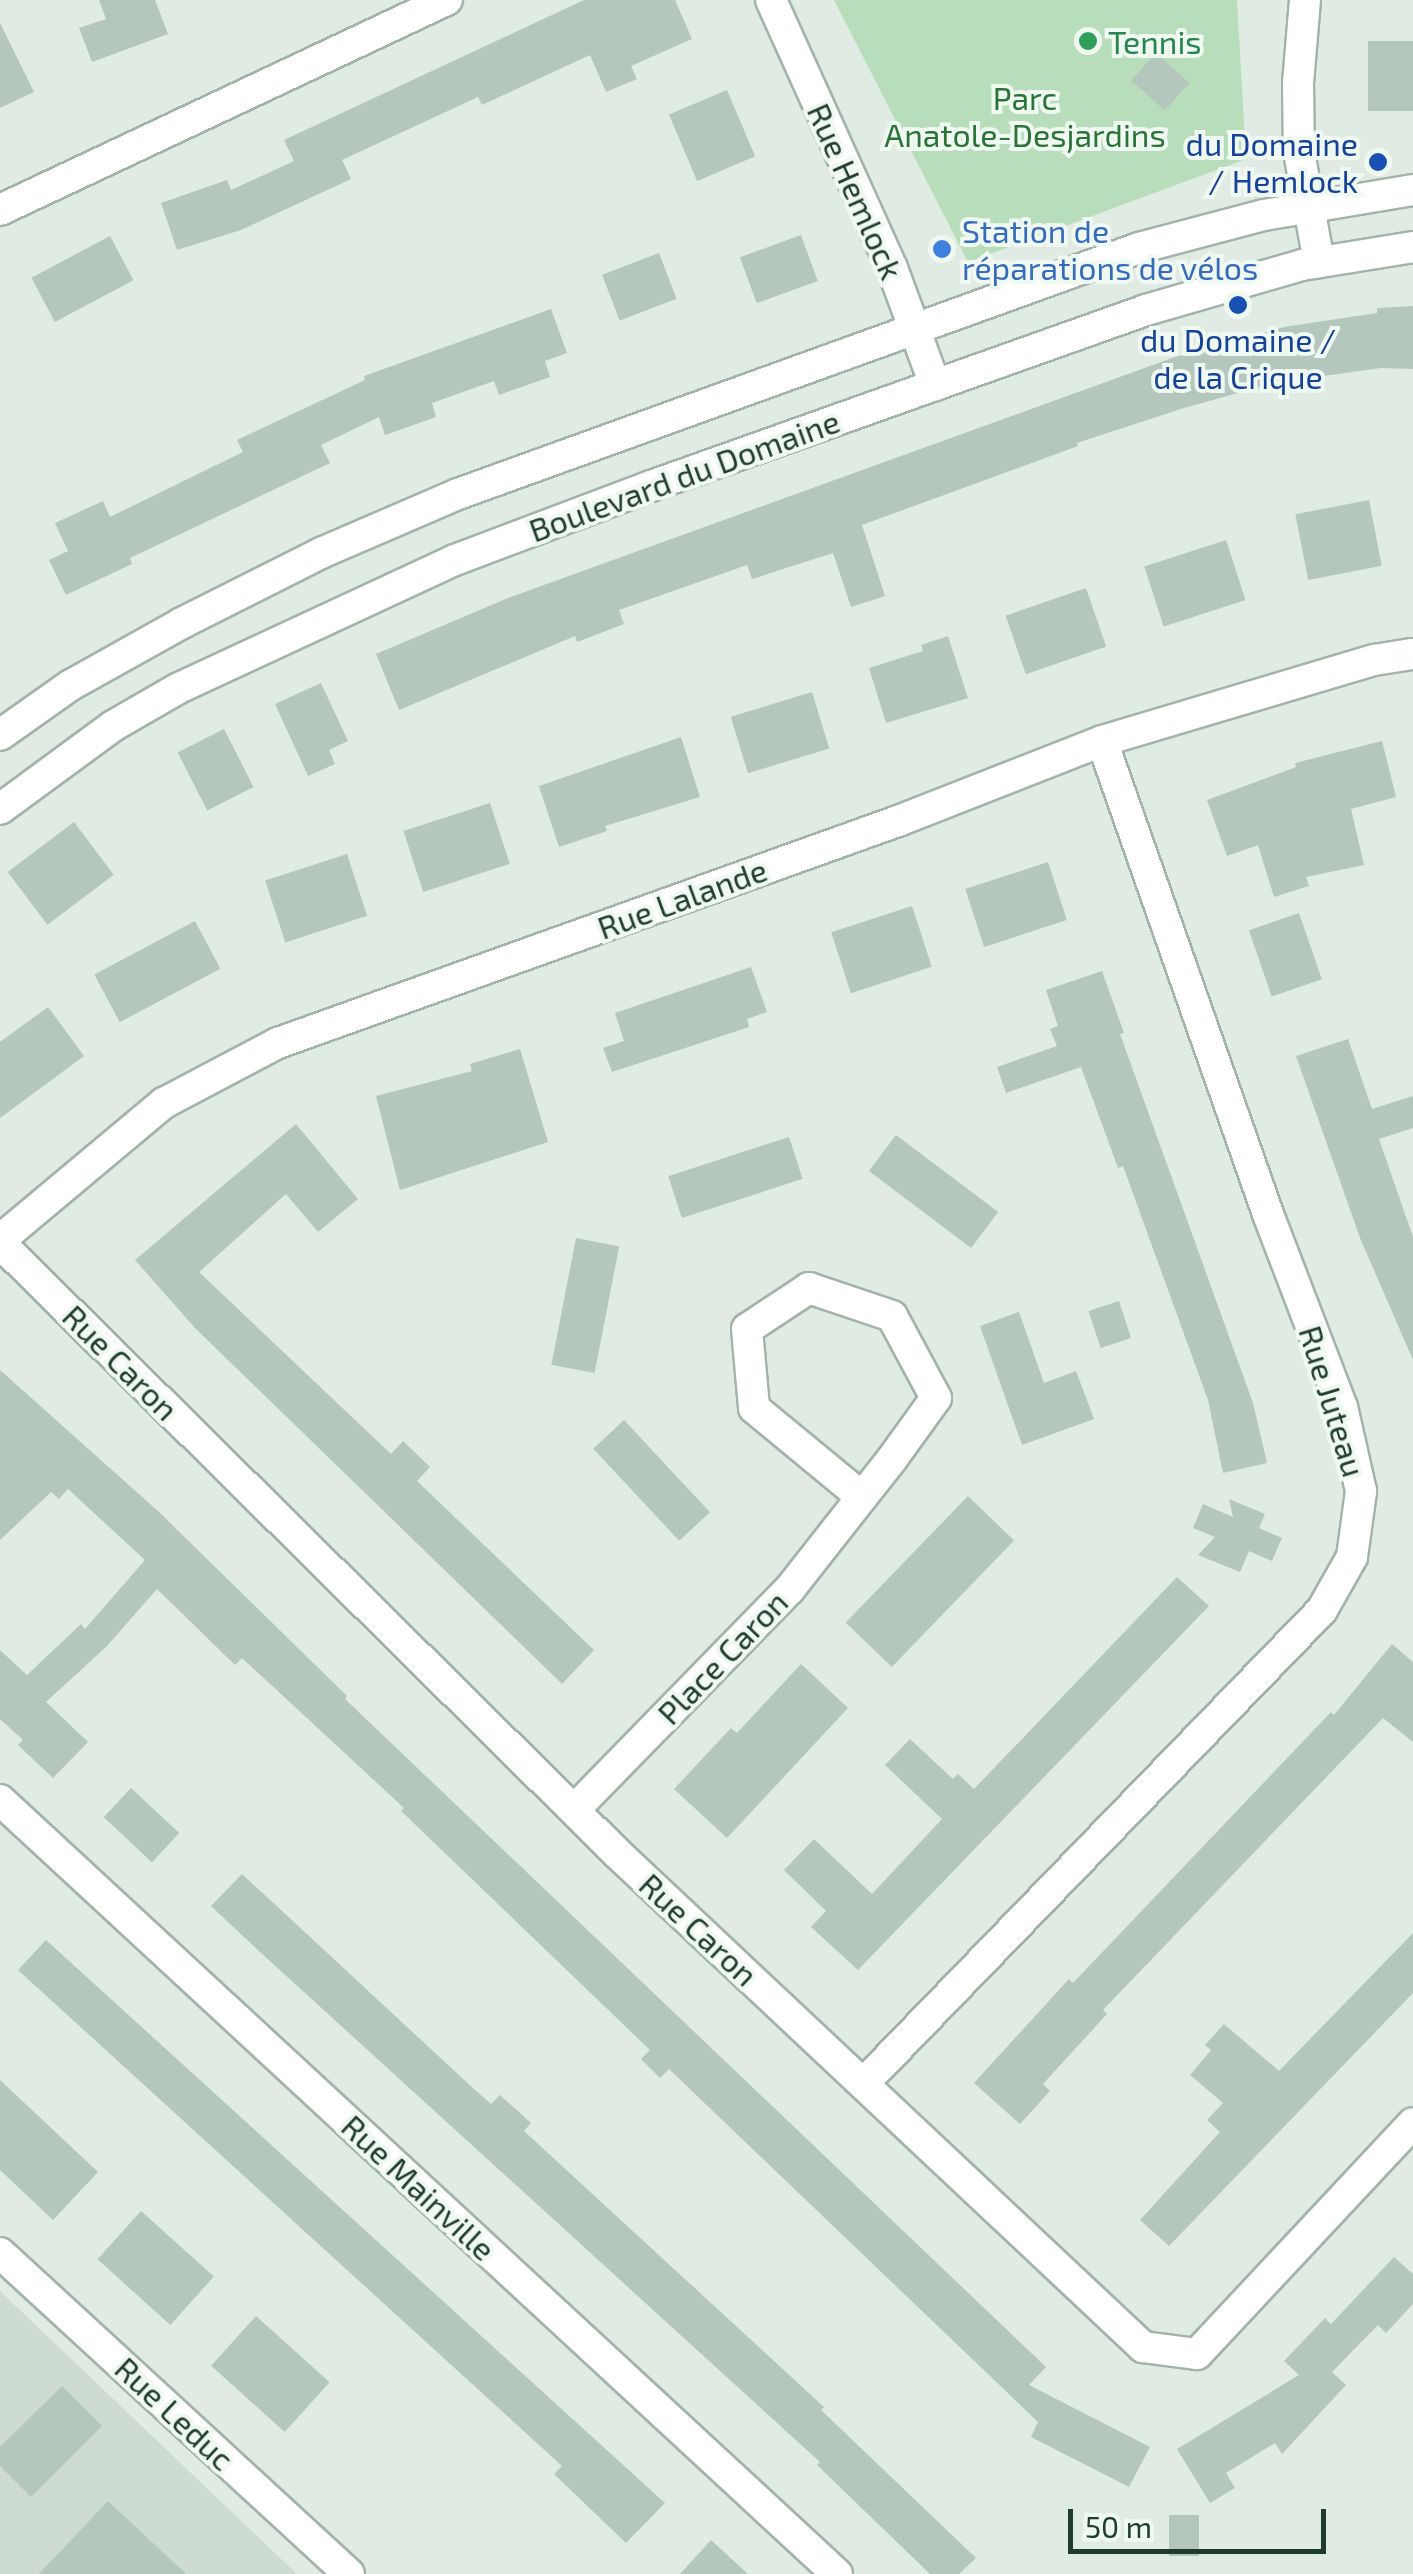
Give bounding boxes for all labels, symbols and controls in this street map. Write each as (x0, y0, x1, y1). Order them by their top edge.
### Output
place label: Tennis (1108, 22, 1202, 60)
marker: Tennis (1077, 30, 1099, 52)
park label: Parc Anatole-Desjardins (884, 79, 1166, 154)
street label: Rue Hemlock (800, 97, 912, 285)
place label: du Domaine / Hemlock (1186, 125, 1358, 200)
marker: du Domaine / Hemlock (1367, 151, 1389, 173)
place label: Station de réparations de vélos (962, 212, 1259, 287)
marker: Station de réparations de vélos (931, 238, 953, 260)
marker: du Domaine / de la Crique (1227, 294, 1249, 316)
place label: du Domaine / de la Crique (1140, 321, 1336, 396)
street label: Boulevard du Domaine (523, 401, 845, 549)
street label: Rue Lalande (592, 850, 772, 946)
street label: Rue Caron (55, 1296, 187, 1428)
street label: Rue Juteau (1292, 1320, 1374, 1482)
street label: Place Caron (649, 1582, 795, 1732)
street label: Rue Caron (632, 1865, 766, 1993)
street label: Rue Mainville (334, 2106, 504, 2268)
street label: Rue Leduc (108, 2348, 242, 2478)
scale bar (1073, 2489, 1330, 2551)
text: 50 m (1085, 2508, 1152, 2544)

